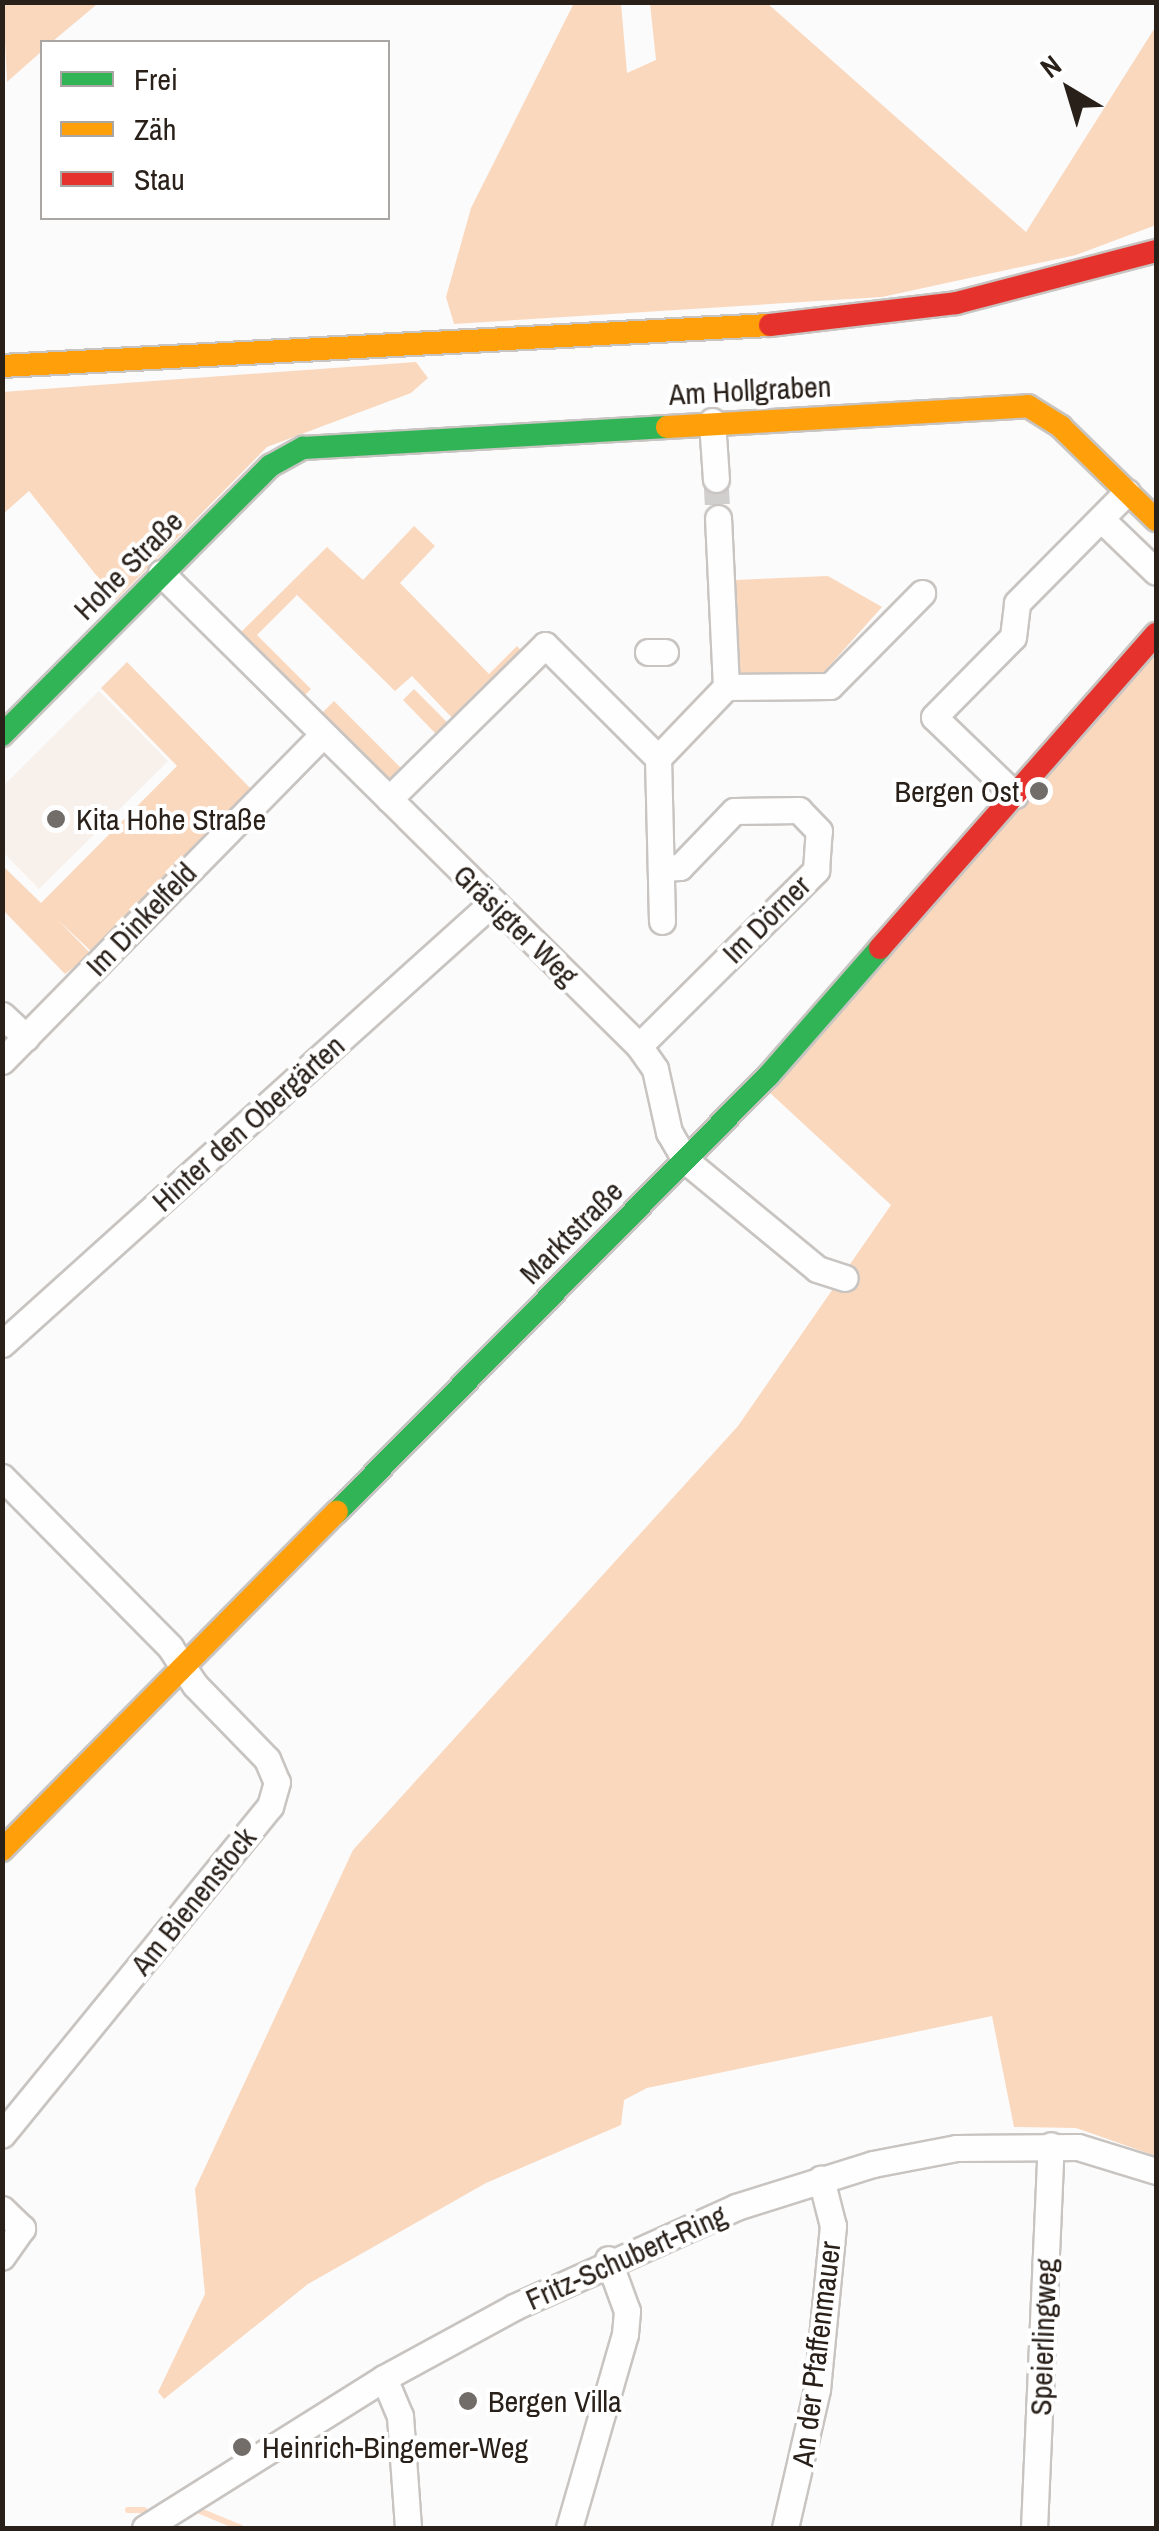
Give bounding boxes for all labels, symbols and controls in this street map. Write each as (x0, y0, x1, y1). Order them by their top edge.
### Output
legend (40, 40, 390, 220)
north arrow (1019, 40, 1119, 140)
text: N (1032, 46, 1069, 86)
text: Frei (134, 59, 178, 99)
text: Zäh (134, 109, 176, 149)
text: Stau (134, 159, 185, 199)
street label: Am Hollgraben (668, 368, 832, 412)
street label: Hohe Straße (66, 503, 190, 627)
place label: Bergen Ost (895, 773, 1019, 809)
marker: Bergen Ost (1028, 780, 1050, 802)
place label: Kita Hohe Straße (76, 801, 266, 837)
marker: Kita Hohe Straße (45, 808, 67, 830)
street label: Im Dinkelfeld (78, 855, 204, 983)
street label: Gräsigter Weg (446, 857, 586, 993)
street label: Im Dörner (715, 868, 817, 970)
street label: Hinter den Obergärten (144, 1027, 352, 1219)
street label: Marktstraße (512, 1173, 630, 1291)
street label: Am Bienenstock (123, 1820, 263, 1982)
street label: Fritz-Schubert-Ring (520, 2197, 732, 2317)
street label: An der Pfaffenmauer (784, 2239, 848, 2469)
street label: Speierlingweg (1022, 2258, 1064, 2416)
place label: Bergen Villa (488, 2383, 622, 2419)
marker: Bergen Villa (457, 2390, 479, 2412)
place label: Heinrich-Bingemer-Weg (262, 2429, 528, 2465)
marker: Heinrich-Bingemer-Weg (231, 2436, 253, 2458)

